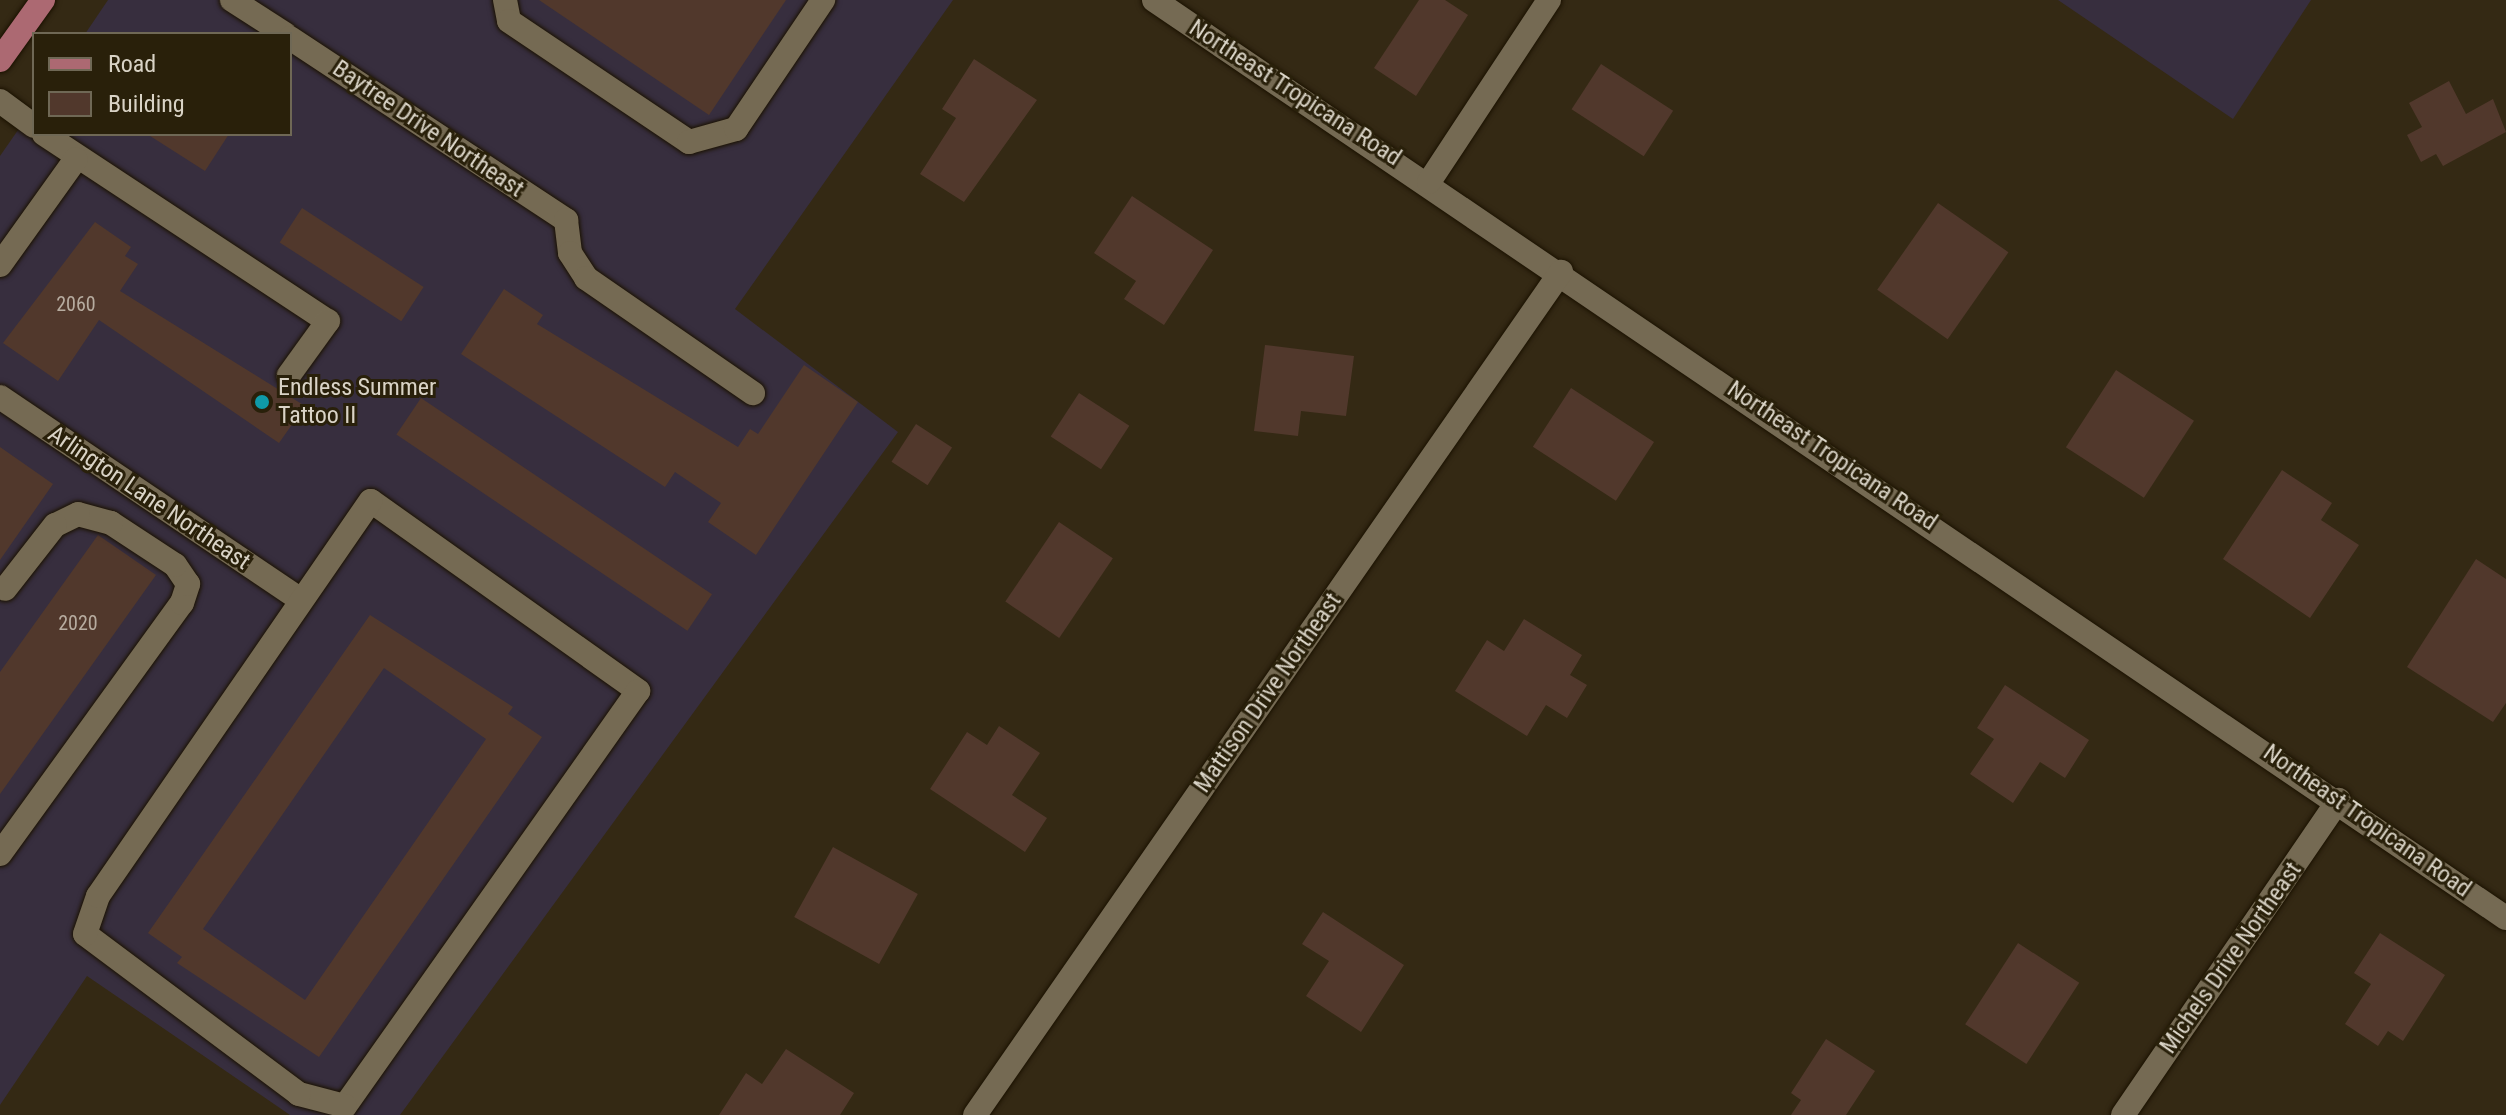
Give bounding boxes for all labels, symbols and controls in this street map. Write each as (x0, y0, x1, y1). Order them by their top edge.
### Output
street label: Northeast Tropicana Road (1183, 14, 1407, 172)
legend (32, 32, 292, 136)
text: Road (108, 50, 156, 78)
street label: Baytree Drive Northeast (327, 54, 529, 204)
text: Building (108, 90, 185, 118)
house number: 2060 (56, 292, 96, 316)
place label: Endless Summer Tattoo II (278, 374, 436, 430)
street label: Northeast Tropicana Road (1721, 375, 1943, 537)
marker: Endless Summer Tattoo II (253, 393, 271, 411)
street label: Arlington Lane Northeast (43, 420, 255, 576)
street label: Mattison Drive Northeast (1188, 588, 1348, 798)
house number: 2020 (58, 611, 98, 635)
street label: Northeast Tropicana Road (2257, 738, 2477, 904)
street label: Michels Drive Northeast (2154, 857, 2308, 1059)

